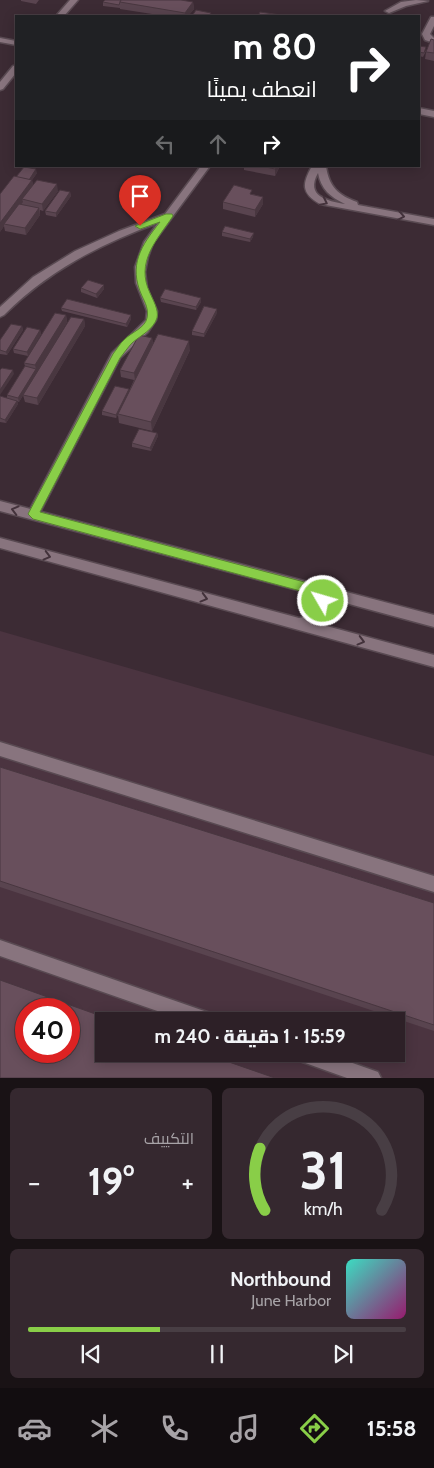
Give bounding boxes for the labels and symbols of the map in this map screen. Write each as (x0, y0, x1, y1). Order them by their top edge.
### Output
pin (119, 175, 161, 226)
one-way arrow (319, 195, 328, 206)
one-way arrow (397, 210, 406, 221)
one-way arrow (11, 505, 19, 515)
one-way arrow (42, 550, 51, 560)
position arrow (296, 574, 348, 626)
one-way arrow (199, 593, 207, 603)
one-way arrow (356, 635, 365, 646)
speed limit sign: 40 (15, 998, 80, 1063)

